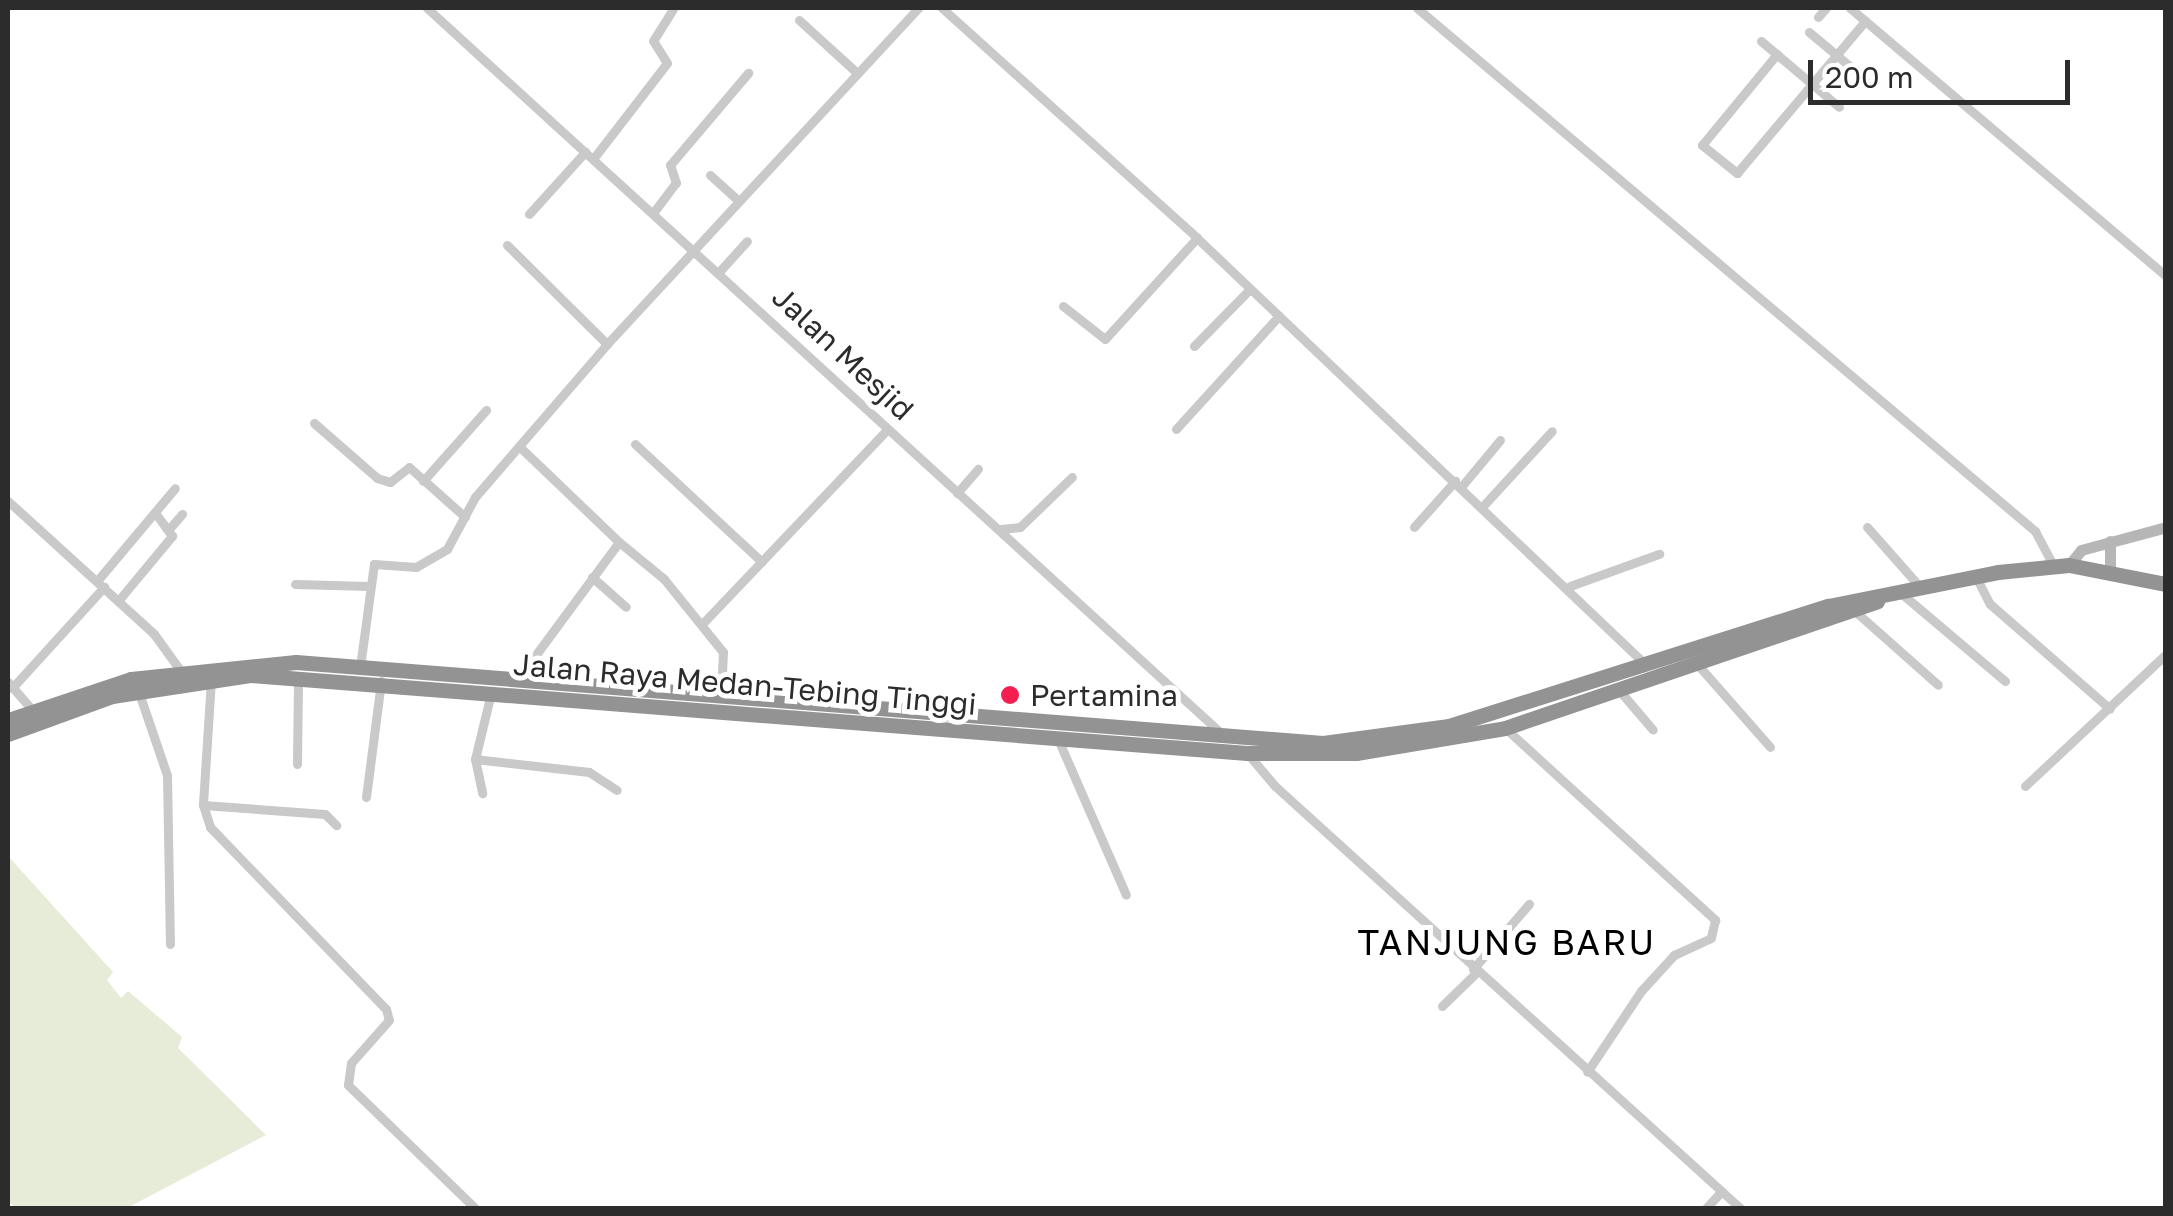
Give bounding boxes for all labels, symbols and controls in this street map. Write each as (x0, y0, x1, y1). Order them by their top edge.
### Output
scale bar (1813, 40, 2076, 102)
text: 200 m (1825, 59, 1914, 95)
street label: Jalan Mesjid (765, 279, 921, 427)
street label: Jalan Raya Medan-Tebing Tinggi (512, 646, 978, 722)
place label: Pertamina (1030, 677, 1178, 713)
marker: Pertamina (999, 684, 1021, 706)
district label: TANJUNG BARU (1357, 921, 1657, 963)

